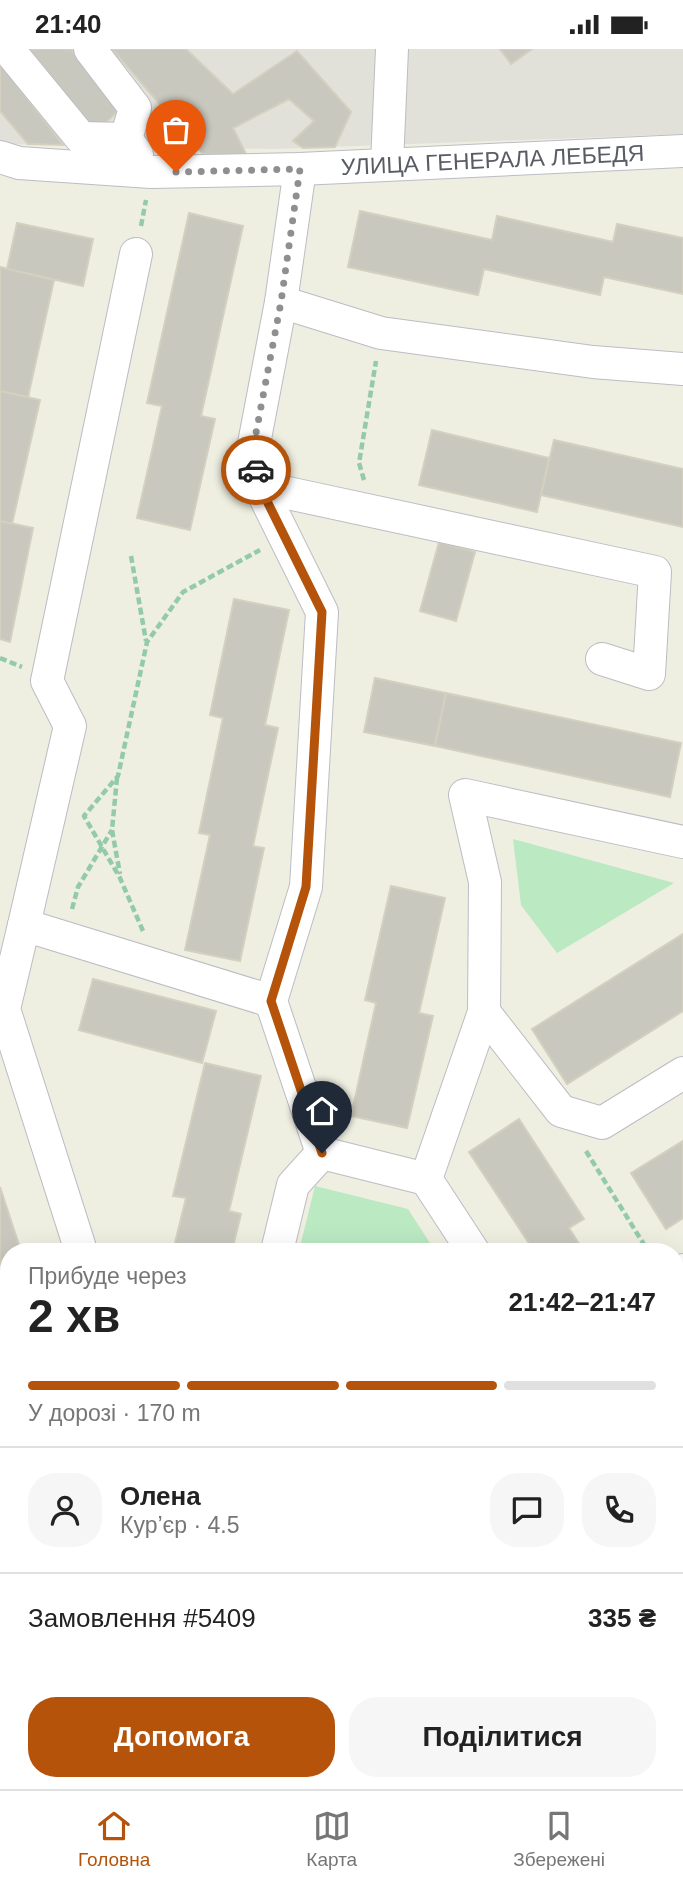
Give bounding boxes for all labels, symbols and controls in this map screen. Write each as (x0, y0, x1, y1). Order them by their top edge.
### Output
text: 21:40 (35, 9, 102, 39)
pin (146, 100, 206, 172)
icon: bag (157, 111, 195, 149)
street label: УЛИЦА ГЕНЕРАЛА ЛЕБЕДЯ (340, 140, 645, 180)
courier (221, 435, 291, 505)
icon: car (237, 451, 275, 489)
pin (292, 1081, 352, 1153)
icon: home (303, 1092, 341, 1130)
text: Прибуде через (28, 1263, 187, 1289)
text: 21:42–21:47 (509, 1287, 656, 1317)
text: 2 хв (28, 1290, 120, 1342)
text: У дорозі · 170 m (28, 1400, 201, 1426)
button: person (28, 1473, 102, 1547)
button: chat (490, 1473, 564, 1547)
button: phone (582, 1473, 656, 1547)
text: Олена (120, 1481, 201, 1511)
text: Кур’єр · 4.5 (120, 1512, 239, 1538)
text: Замовлення #5409 (28, 1603, 256, 1633)
text: 335 ₴ (588, 1603, 656, 1633)
button: Допомога (28, 1697, 335, 1777)
button: Поділитися (349, 1697, 656, 1777)
tab: Головна (78, 1807, 150, 1871)
tab: Карта (306, 1807, 357, 1871)
tab: Збережені (513, 1807, 605, 1871)

